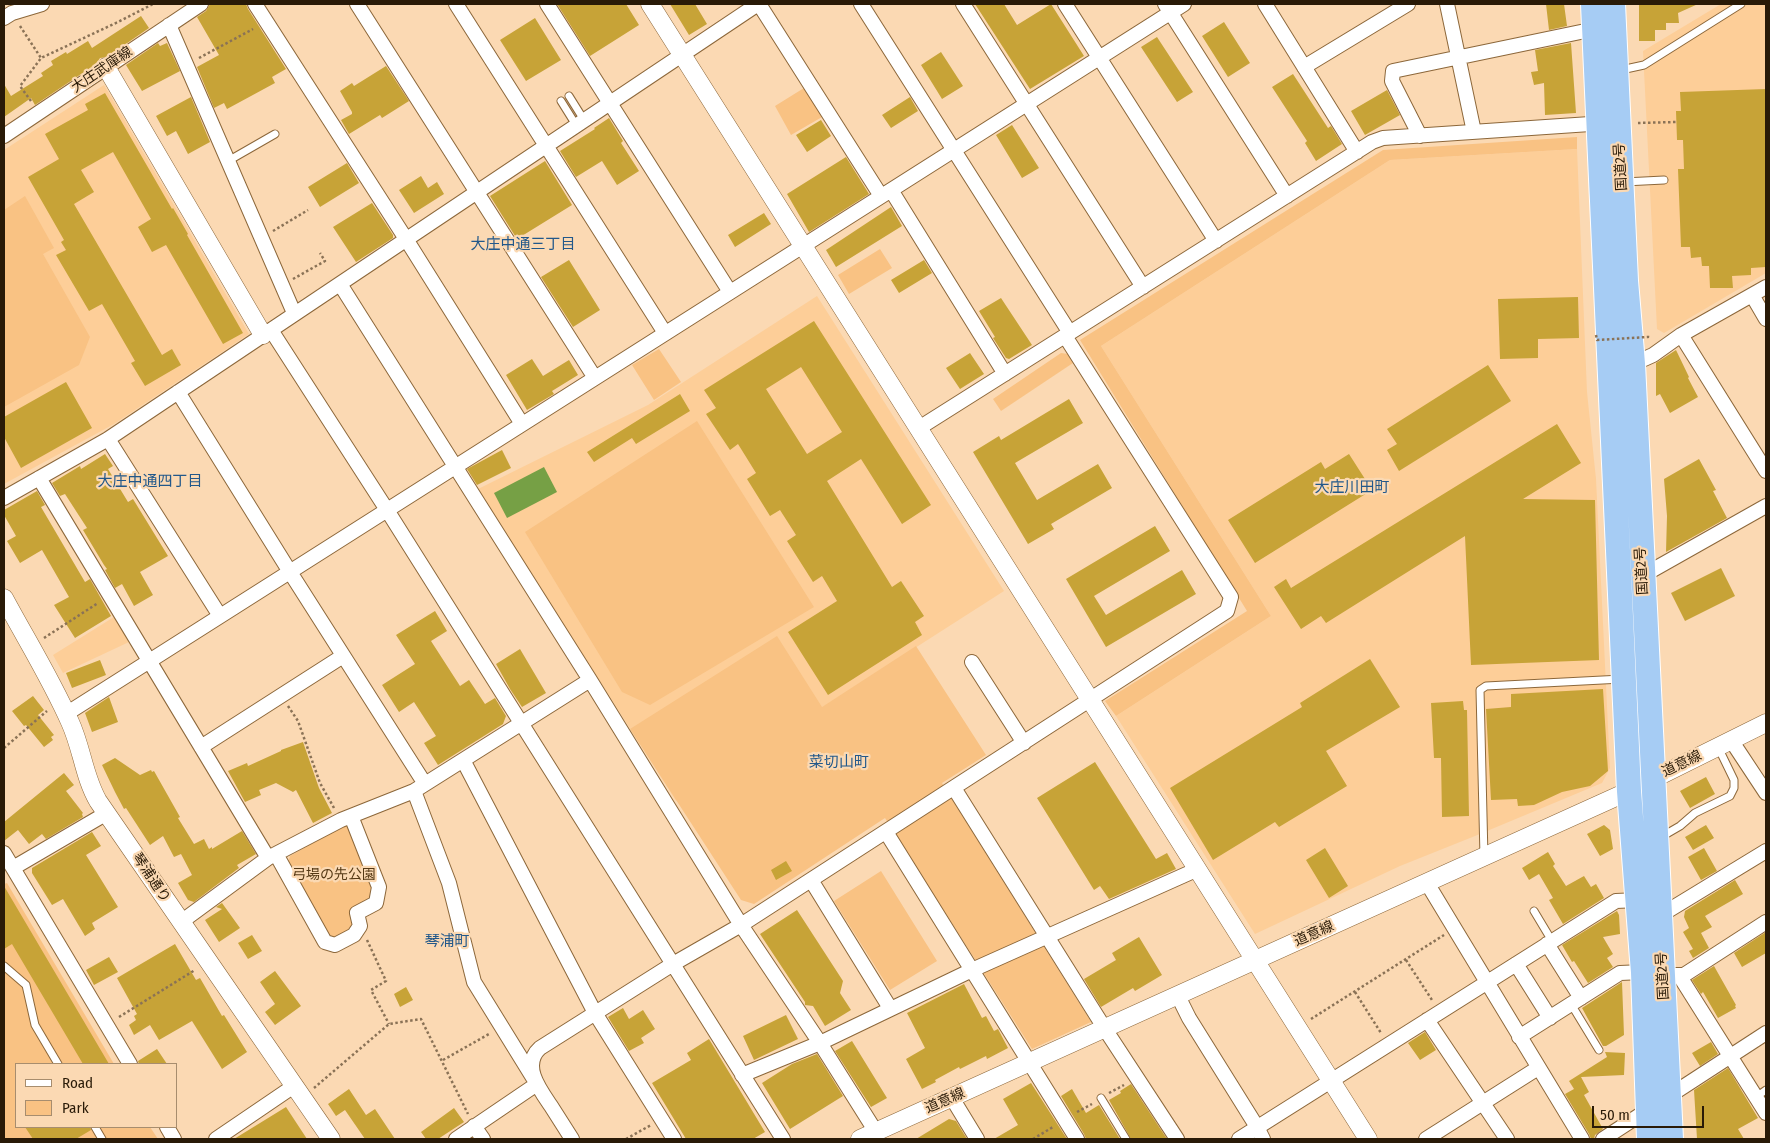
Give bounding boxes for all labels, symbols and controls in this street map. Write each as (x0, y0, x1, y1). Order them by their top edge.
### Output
street label: 大庄武庫線 (68, 43, 136, 97)
street label: 国道2号 (1611, 143, 1631, 191)
district label: 大庄中通三丁目 (471, 236, 575, 254)
district label: 大庄中通四丁目 (98, 473, 202, 491)
district label: 大庄川田町 (1315, 479, 1389, 497)
street label: 国道2号 (1632, 547, 1652, 595)
street label: 道意線 (1659, 747, 1705, 781)
district label: 菜切山町 (809, 754, 869, 772)
street label: 琴浦通り (128, 850, 174, 906)
park label: 弓場の先公園 (292, 867, 376, 883)
street label: 道意線 (1291, 918, 1337, 950)
district label: 琴浦町 (425, 933, 469, 951)
street label: 国道2号 (1653, 952, 1673, 1000)
legend (15, 1063, 178, 1128)
text: Road (62, 1074, 93, 1092)
street label: 道意線 (922, 1085, 968, 1117)
scale bar (1595, 1096, 1708, 1128)
text: Park (62, 1099, 89, 1117)
text: 50 m (1600, 1106, 1630, 1124)

